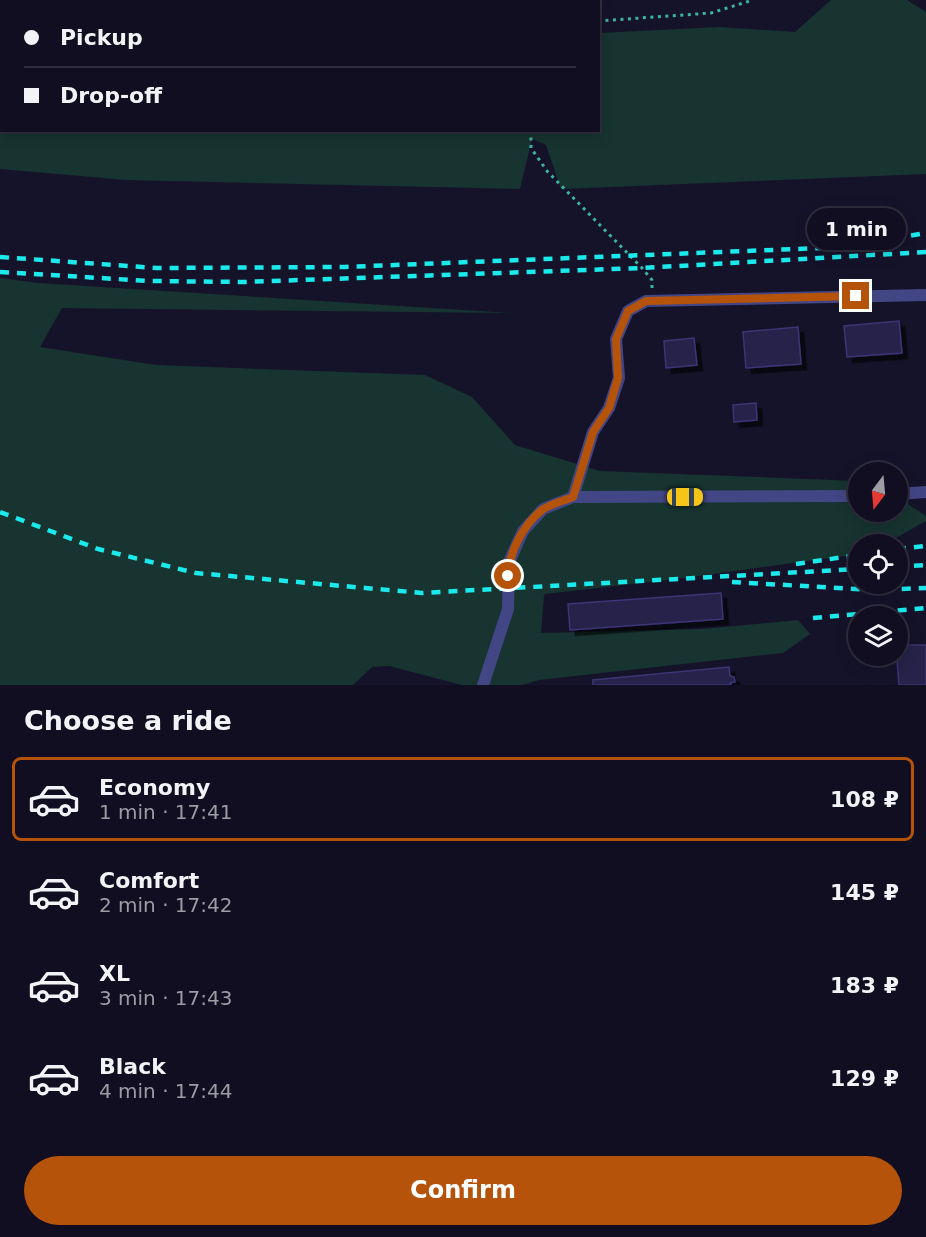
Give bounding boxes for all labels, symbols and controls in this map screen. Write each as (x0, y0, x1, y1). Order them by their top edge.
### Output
text: Pickup (60, 25, 143, 50)
text: Drop-off (60, 83, 162, 108)
callout: 1 min (806, 209, 906, 251)
text: 1 min (825, 217, 888, 241)
route end (842, 282, 869, 309)
north arrow (848, 462, 908, 522)
map controls (848, 462, 908, 666)
car (667, 488, 703, 506)
button: locate (848, 534, 908, 594)
route start (494, 562, 521, 589)
button: layers (848, 606, 908, 666)
text: Choose a ride (24, 705, 232, 736)
icon: car (27, 772, 81, 826)
text: Economy (99, 775, 210, 800)
text: 108 ₽ (830, 787, 899, 812)
text: 1 min · 17:41 (99, 800, 233, 824)
icon: car (27, 865, 81, 919)
text: Comfort (99, 868, 199, 893)
text: 145 ₽ (830, 880, 899, 905)
text: 2 min · 17:42 (99, 893, 233, 917)
icon: car (27, 958, 81, 1012)
text: XL (99, 961, 130, 986)
text: 183 ₽ (830, 973, 899, 998)
text: 3 min · 17:43 (99, 986, 233, 1010)
icon: car (27, 1051, 81, 1105)
text: Black (99, 1054, 166, 1079)
text: 129 ₽ (830, 1066, 899, 1091)
text: 4 min · 17:44 (99, 1079, 233, 1103)
button: Confirm (24, 1156, 902, 1225)

